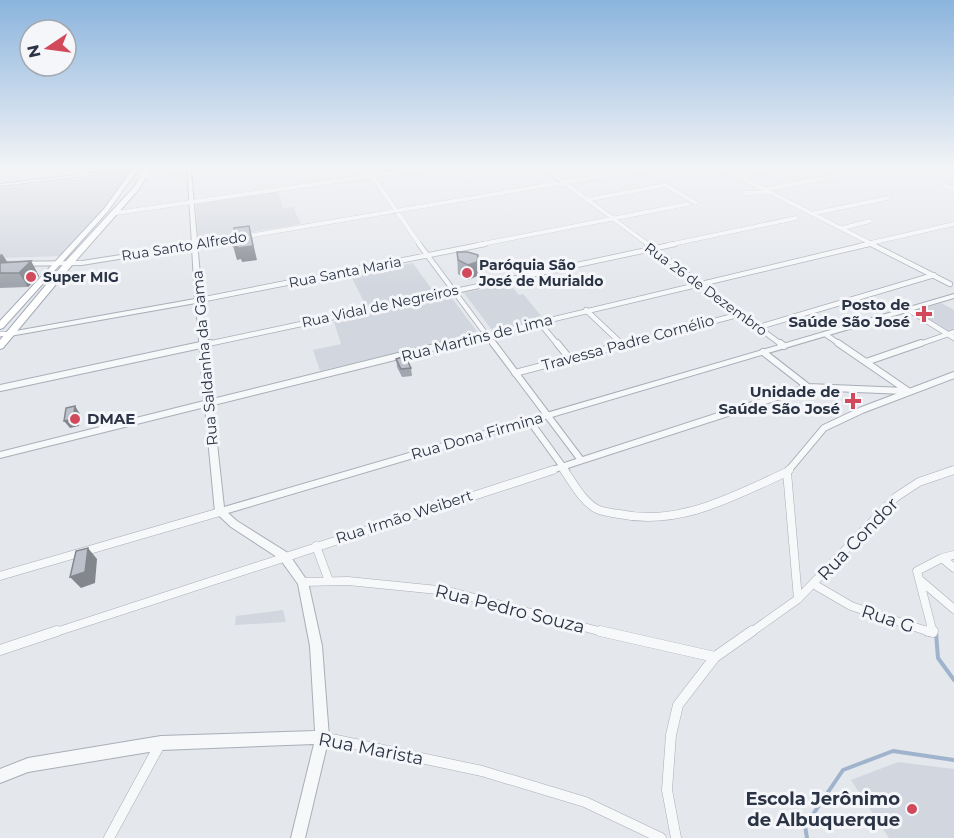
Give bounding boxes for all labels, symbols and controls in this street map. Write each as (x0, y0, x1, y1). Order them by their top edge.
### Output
north arrow (18, 18, 78, 78)
text: N (23, 43, 45, 60)
street label: Rua Santo Alfredo (120, 227, 248, 265)
street label: Rua 26 de Dezembro (641, 238, 771, 340)
street label: Rua Santa Maria (287, 252, 403, 292)
place label: Paróquia São José de Murialdo (478, 256, 603, 290)
marker: Paróquia São José de Murialdo (460, 266, 474, 280)
place label: Super MIG (43, 268, 119, 286)
marker: Super MIG (24, 270, 38, 284)
street label: Rua Saldanha da Gama (187, 270, 222, 447)
street label: Rua Vidal de Negreiros (300, 281, 460, 331)
place label: Posto de Saúde São José (788, 295, 910, 331)
marker: Posto de Saúde São José (915, 305, 933, 323)
street label: Rua Martins de Lima (399, 309, 555, 366)
street label: Travessa Padre Cornélio (540, 310, 716, 375)
place label: Unidade de Saúde São José (718, 382, 840, 418)
marker: Unidade de Saúde São José (844, 392, 862, 410)
street label: Rua Dona Firmina (408, 408, 545, 464)
place label: DMAE (87, 409, 135, 428)
marker: DMAE (68, 412, 82, 426)
street label: Rua Irmão Weibert (333, 485, 475, 548)
street label: Rua Condor (813, 493, 903, 585)
street label: Rua Pedro Souza (433, 580, 587, 638)
street label: Rua G (859, 600, 917, 638)
street label: Rua Marista (317, 728, 425, 770)
place label: Escola Jerônimo de Albuquerque (745, 788, 900, 831)
marker: Escola Jerônimo de Albuquerque (905, 802, 919, 816)

